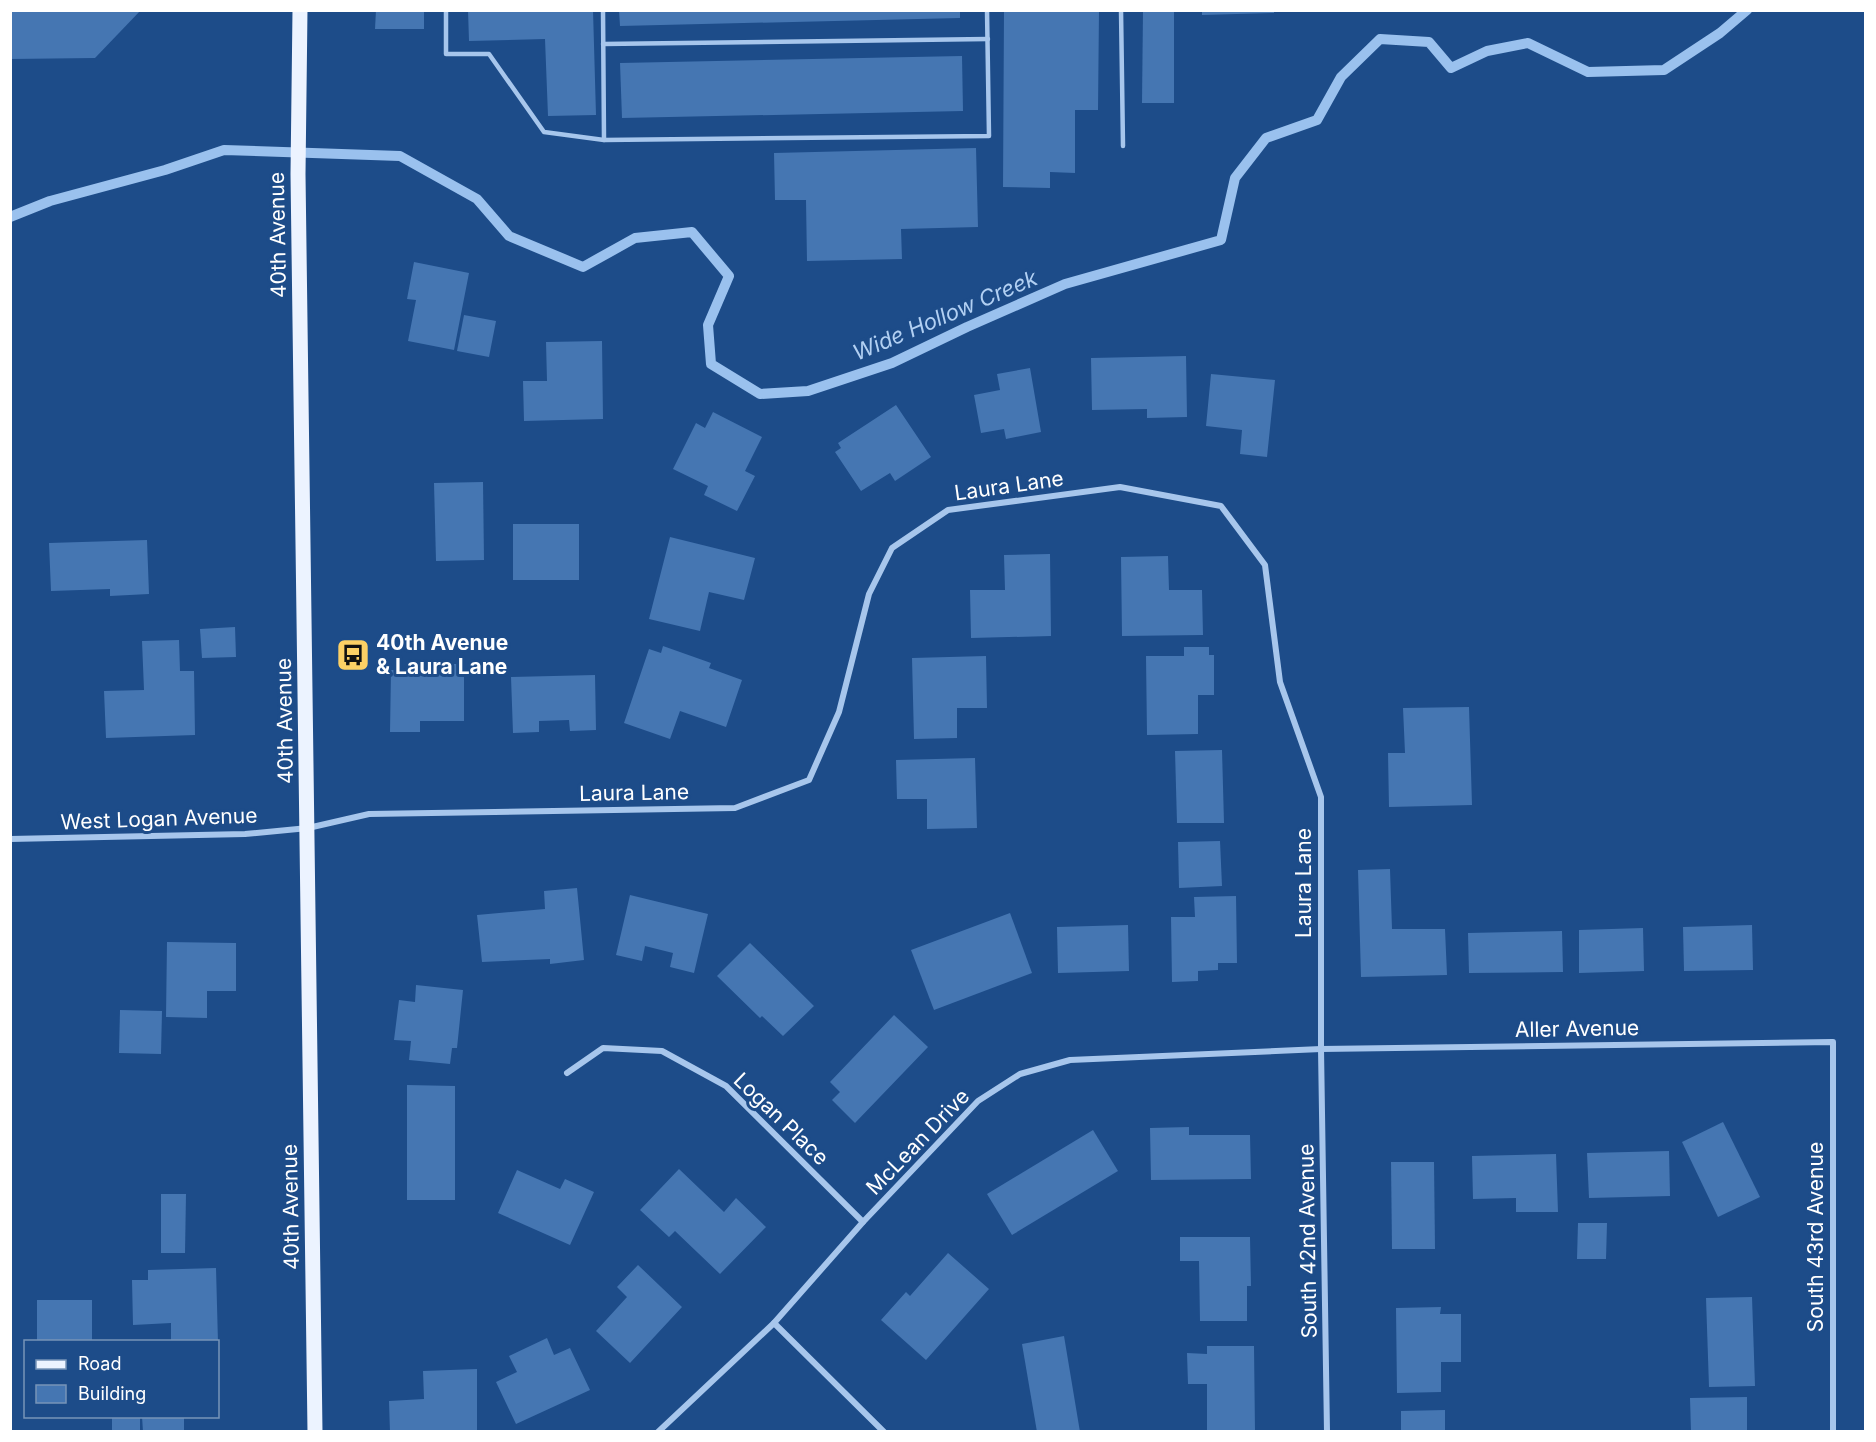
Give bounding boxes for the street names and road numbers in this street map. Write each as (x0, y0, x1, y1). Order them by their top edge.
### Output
street label: 40th Avenue (264, 172, 291, 298)
street label: Laura Lane (953, 465, 1065, 506)
street label: 40th Avenue (271, 658, 298, 784)
street label: Laura Lane (579, 779, 689, 806)
street label: West Logan Avenue (60, 803, 258, 834)
street label: Laura Lane (1291, 828, 1316, 938)
street label: Aller Avenue (1515, 1015, 1639, 1042)
street label: Logan Place (729, 1067, 834, 1170)
street label: McLean Drive (861, 1084, 974, 1200)
street label: South 43rd Avenue (1803, 1142, 1828, 1332)
street label: South 42nd Avenue (1293, 1143, 1322, 1339)
street label: 40th Avenue (277, 1144, 304, 1270)

